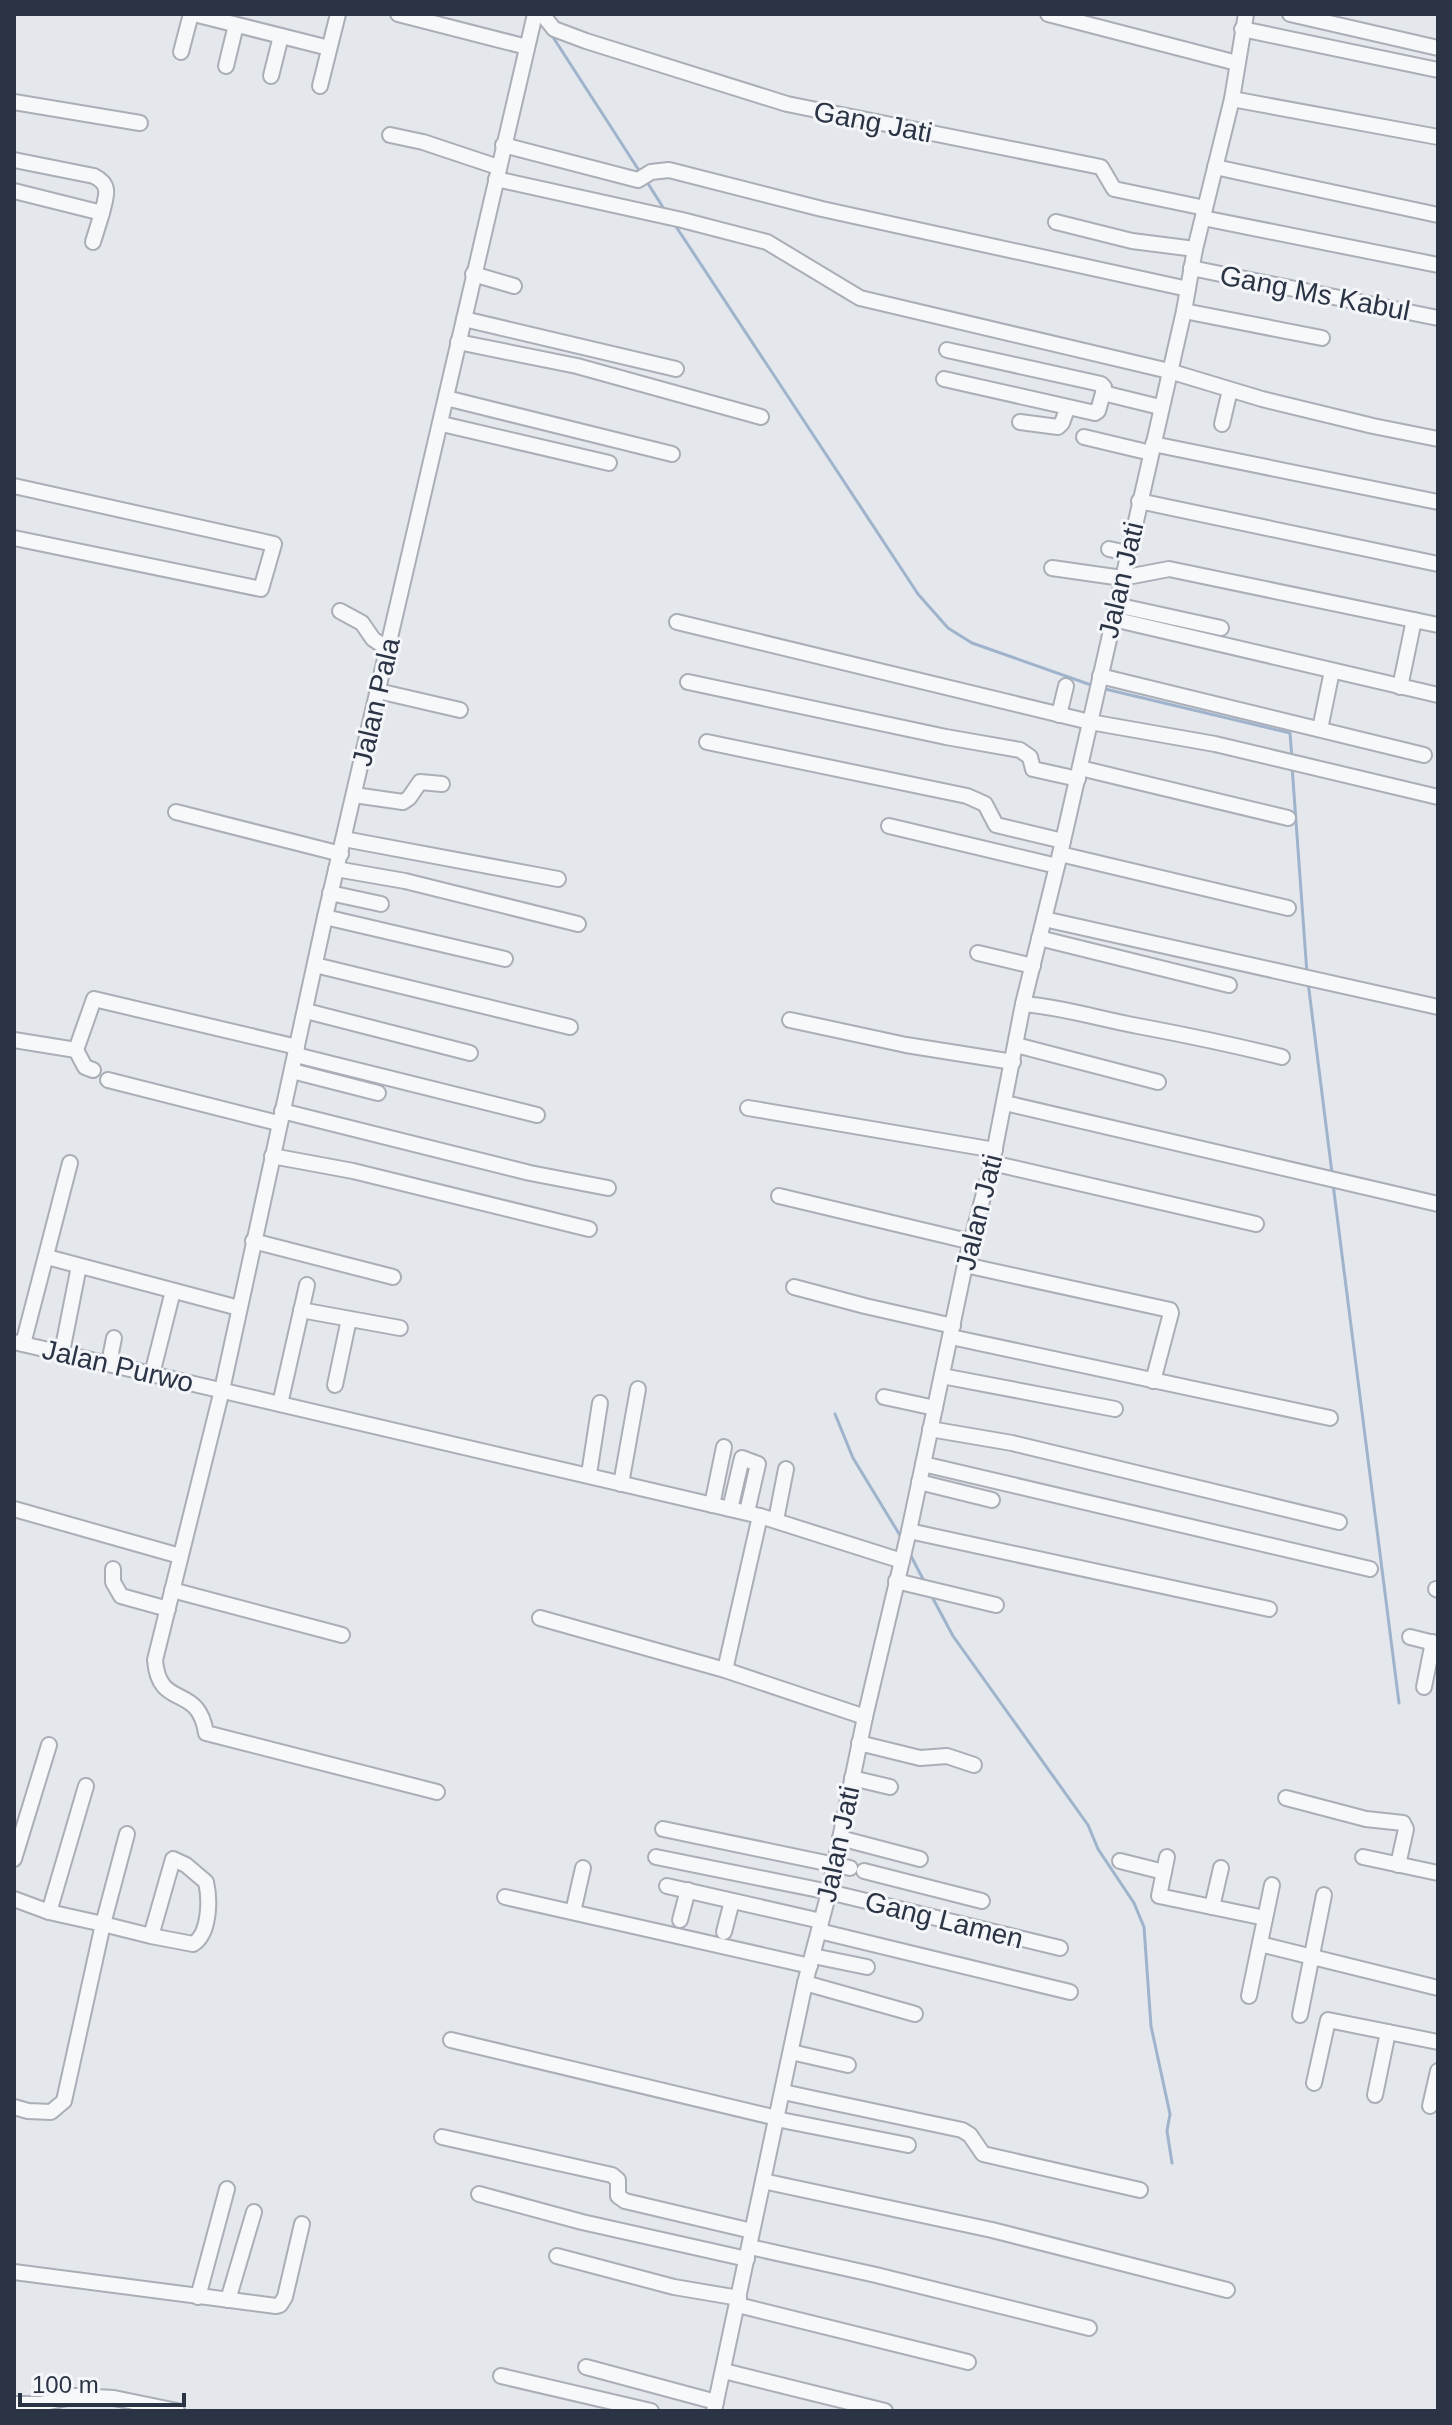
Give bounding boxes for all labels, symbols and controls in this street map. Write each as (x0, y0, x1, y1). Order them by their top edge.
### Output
street label: Gang Jati (811, 95, 935, 149)
street label: Gang Ms Kabul (1217, 259, 1413, 327)
street label: Jalan Jati (1093, 519, 1149, 641)
street label: Jalan Pala (346, 634, 406, 769)
street label: Jalan Jati (950, 1151, 1008, 1273)
street label: Jalan Purwo (39, 1334, 197, 1398)
street label: Jalan Jati (811, 1783, 865, 1905)
street label: Gang Lamen (862, 1885, 1026, 1955)
scale bar (20, 2357, 184, 2407)
text: 100 m (32, 2371, 99, 2398)

